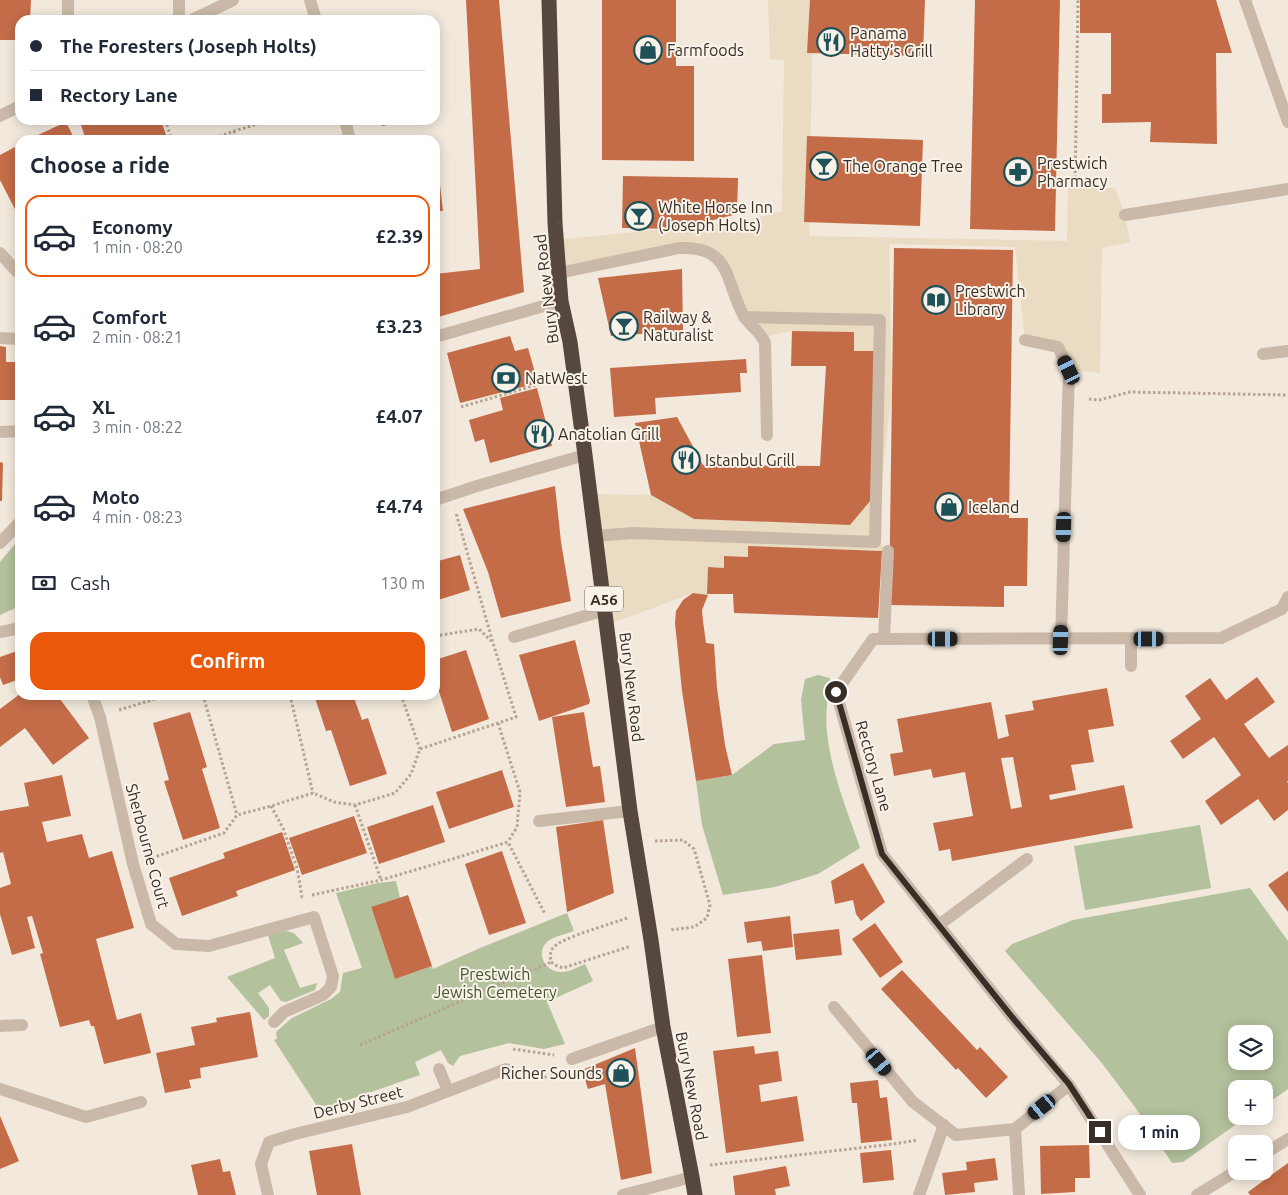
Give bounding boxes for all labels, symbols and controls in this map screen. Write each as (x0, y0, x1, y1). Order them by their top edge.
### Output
place label: Panama Hatty’s Grill (850, 24, 933, 60)
restaurant icon: Panama Hatty’s Grill (816, 27, 846, 57)
text: The Foresters (Joseph Holts) (60, 35, 317, 57)
shop icon: Farmfoods (633, 35, 663, 65)
place label: Farmfoods (667, 41, 744, 59)
text: Rectory Lane (60, 84, 178, 106)
bar icon: The Orange Tree (809, 151, 839, 181)
text: Choose a ride (30, 152, 170, 177)
place label: Prestwich Pharmacy (1037, 154, 1108, 190)
place label: The Orange Tree (843, 157, 963, 175)
pharmacy icon: Prestwich Pharmacy (1003, 157, 1033, 187)
place label: White Horse Inn (Joseph Holts) (658, 198, 773, 235)
bar icon: White Horse Inn (Joseph Holts) (624, 201, 654, 231)
icon: car (32, 214, 77, 259)
text: Economy (92, 216, 173, 238)
text: £2.39 (375, 225, 423, 247)
street label: Bury New Road (530, 233, 562, 345)
text: 1 min · 08:20 (92, 238, 183, 256)
place label: Prestwich Library (955, 282, 1026, 318)
library icon: Prestwich Library (921, 285, 951, 315)
icon: car (32, 304, 77, 349)
text: Comfort (92, 306, 167, 328)
place label: Railway & Naturalist (643, 308, 714, 344)
bar icon: Railway & Naturalist (609, 311, 639, 341)
text: £3.23 (375, 315, 423, 337)
text: 2 min · 08:21 (92, 328, 183, 346)
car (1055, 353, 1082, 387)
bank icon: NatWest (491, 363, 521, 393)
place label: NatWest (525, 369, 588, 387)
icon: car (32, 394, 77, 439)
text: XL (92, 396, 115, 418)
text: £4.07 (375, 405, 423, 427)
text: 3 min · 08:22 (92, 418, 183, 436)
restaurant icon: Anatolian Grill (524, 419, 554, 449)
place label: Anatolian Grill (558, 425, 659, 443)
restaurant icon: Istanbul Grill (671, 445, 701, 475)
place label: Istanbul Grill (705, 451, 795, 469)
icon: car (32, 484, 77, 529)
text: Moto (92, 486, 140, 508)
shop icon: Iceland (934, 492, 964, 522)
text: £4.74 (375, 495, 423, 517)
place label: Iceland (968, 498, 1019, 516)
text: 4 min · 08:23 (92, 508, 183, 526)
car (1055, 512, 1072, 542)
icon: cash (30, 569, 58, 597)
text: Cash (70, 572, 111, 594)
text: 130 m (380, 574, 425, 592)
road number: A56 (585, 586, 623, 612)
car (1052, 625, 1069, 655)
street label: Bury New Road (616, 631, 648, 743)
button: Confirm (30, 632, 425, 690)
car (928, 632, 958, 647)
car (1134, 632, 1164, 647)
route start (825, 681, 847, 703)
street label: Rectory Lane (852, 718, 896, 814)
street label: Sherbourne Court (123, 782, 174, 911)
park label: Prestwich Jewish Cemetery (433, 965, 557, 1001)
map controls (1228, 1025, 1273, 1180)
button: layers (1228, 1025, 1273, 1070)
street label: Bury New Road (673, 1030, 711, 1142)
car (863, 1046, 894, 1078)
shop icon: Richer Sounds (606, 1058, 636, 1088)
place label: Richer Sounds (501, 1064, 602, 1082)
button: + (1228, 1080, 1273, 1125)
street label: Derby Street (311, 1082, 405, 1122)
car (1025, 1092, 1058, 1122)
callout: 1 min (1118, 1114, 1200, 1150)
route end (1089, 1121, 1111, 1143)
text: 1 min (1139, 1123, 1179, 1141)
button: − (1228, 1135, 1273, 1180)

